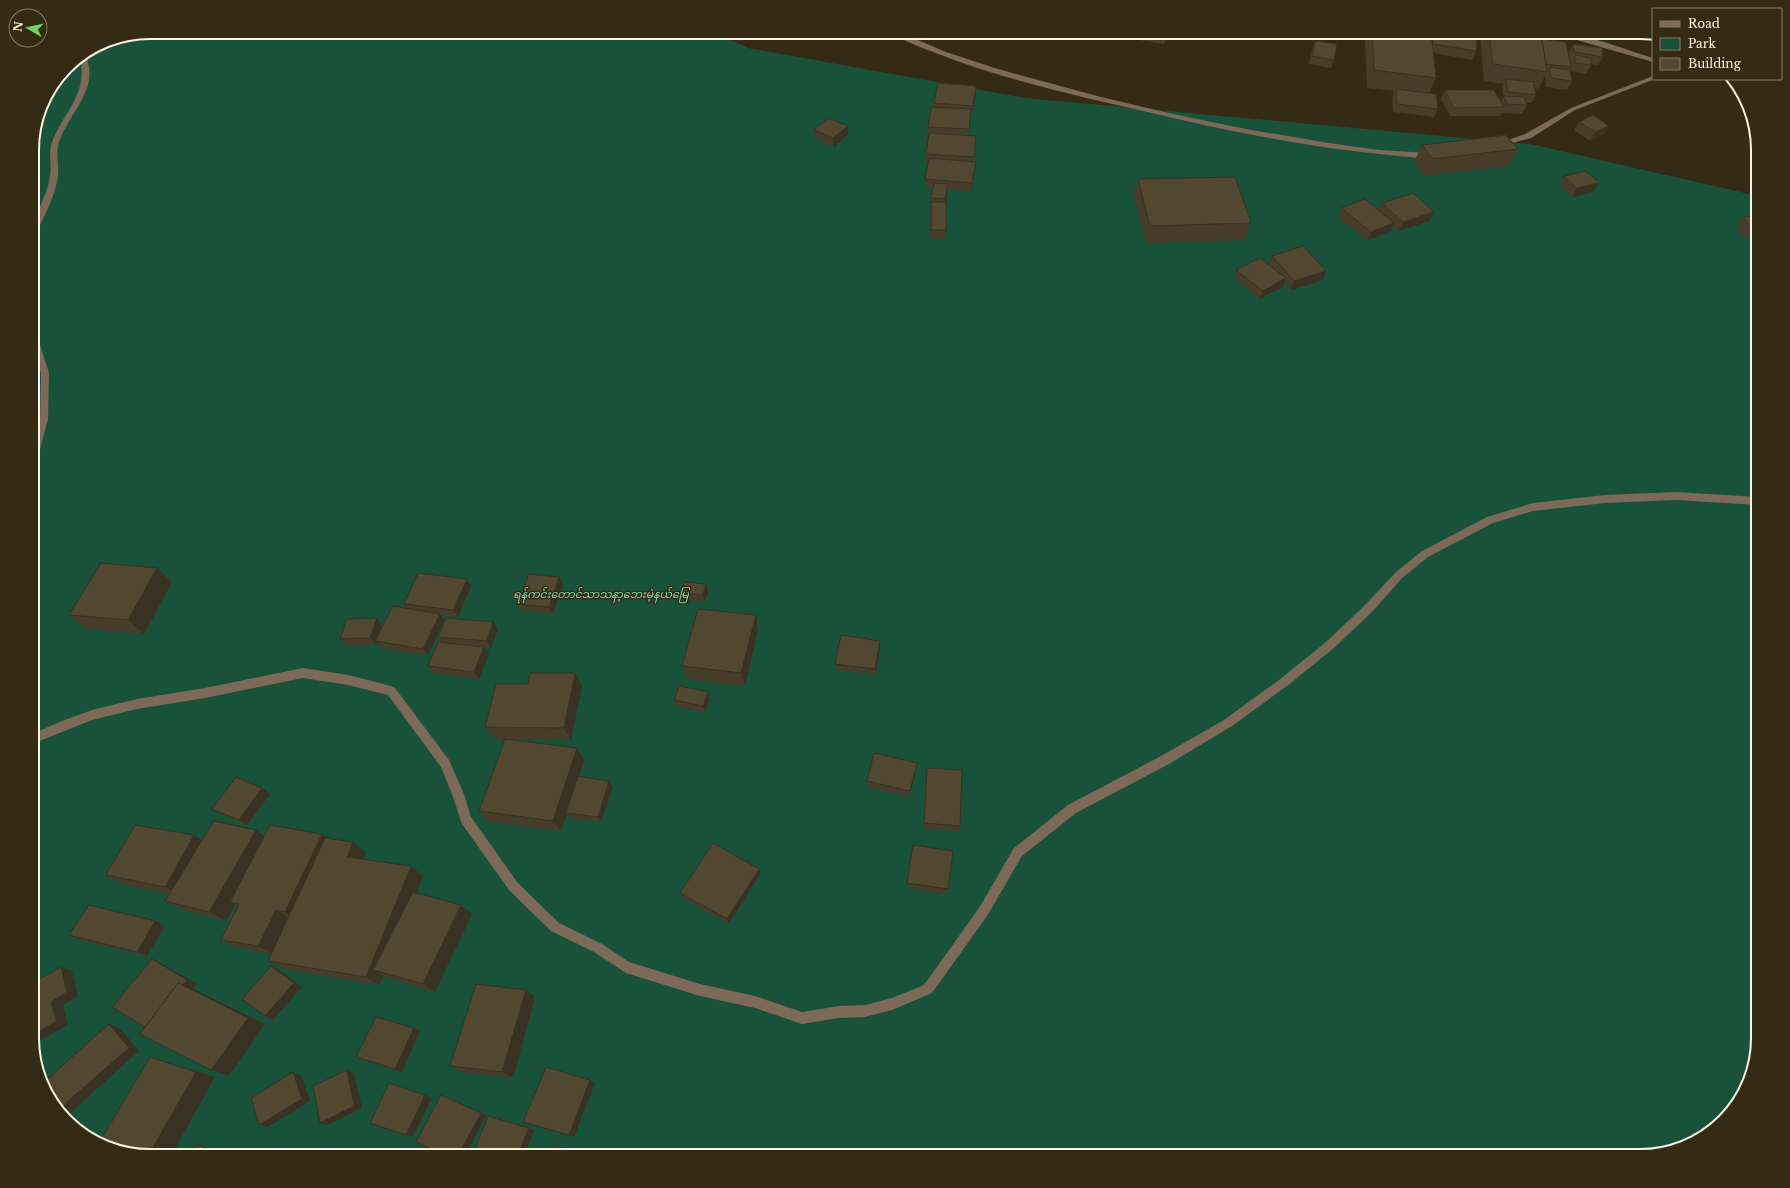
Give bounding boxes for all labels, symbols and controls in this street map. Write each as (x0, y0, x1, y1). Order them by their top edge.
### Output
north arrow (8, 8, 48, 48)
legend (1652, 8, 1782, 80)
text: Road (1688, 16, 1720, 31)
text: N (10, 20, 26, 33)
text: Park (1688, 36, 1716, 51)
text: Building (1688, 56, 1742, 71)
park label: ရန်ကင်းတောင်သာသနာ့ဘေးမဲ့နယ်မြေ (513, 586, 691, 604)

